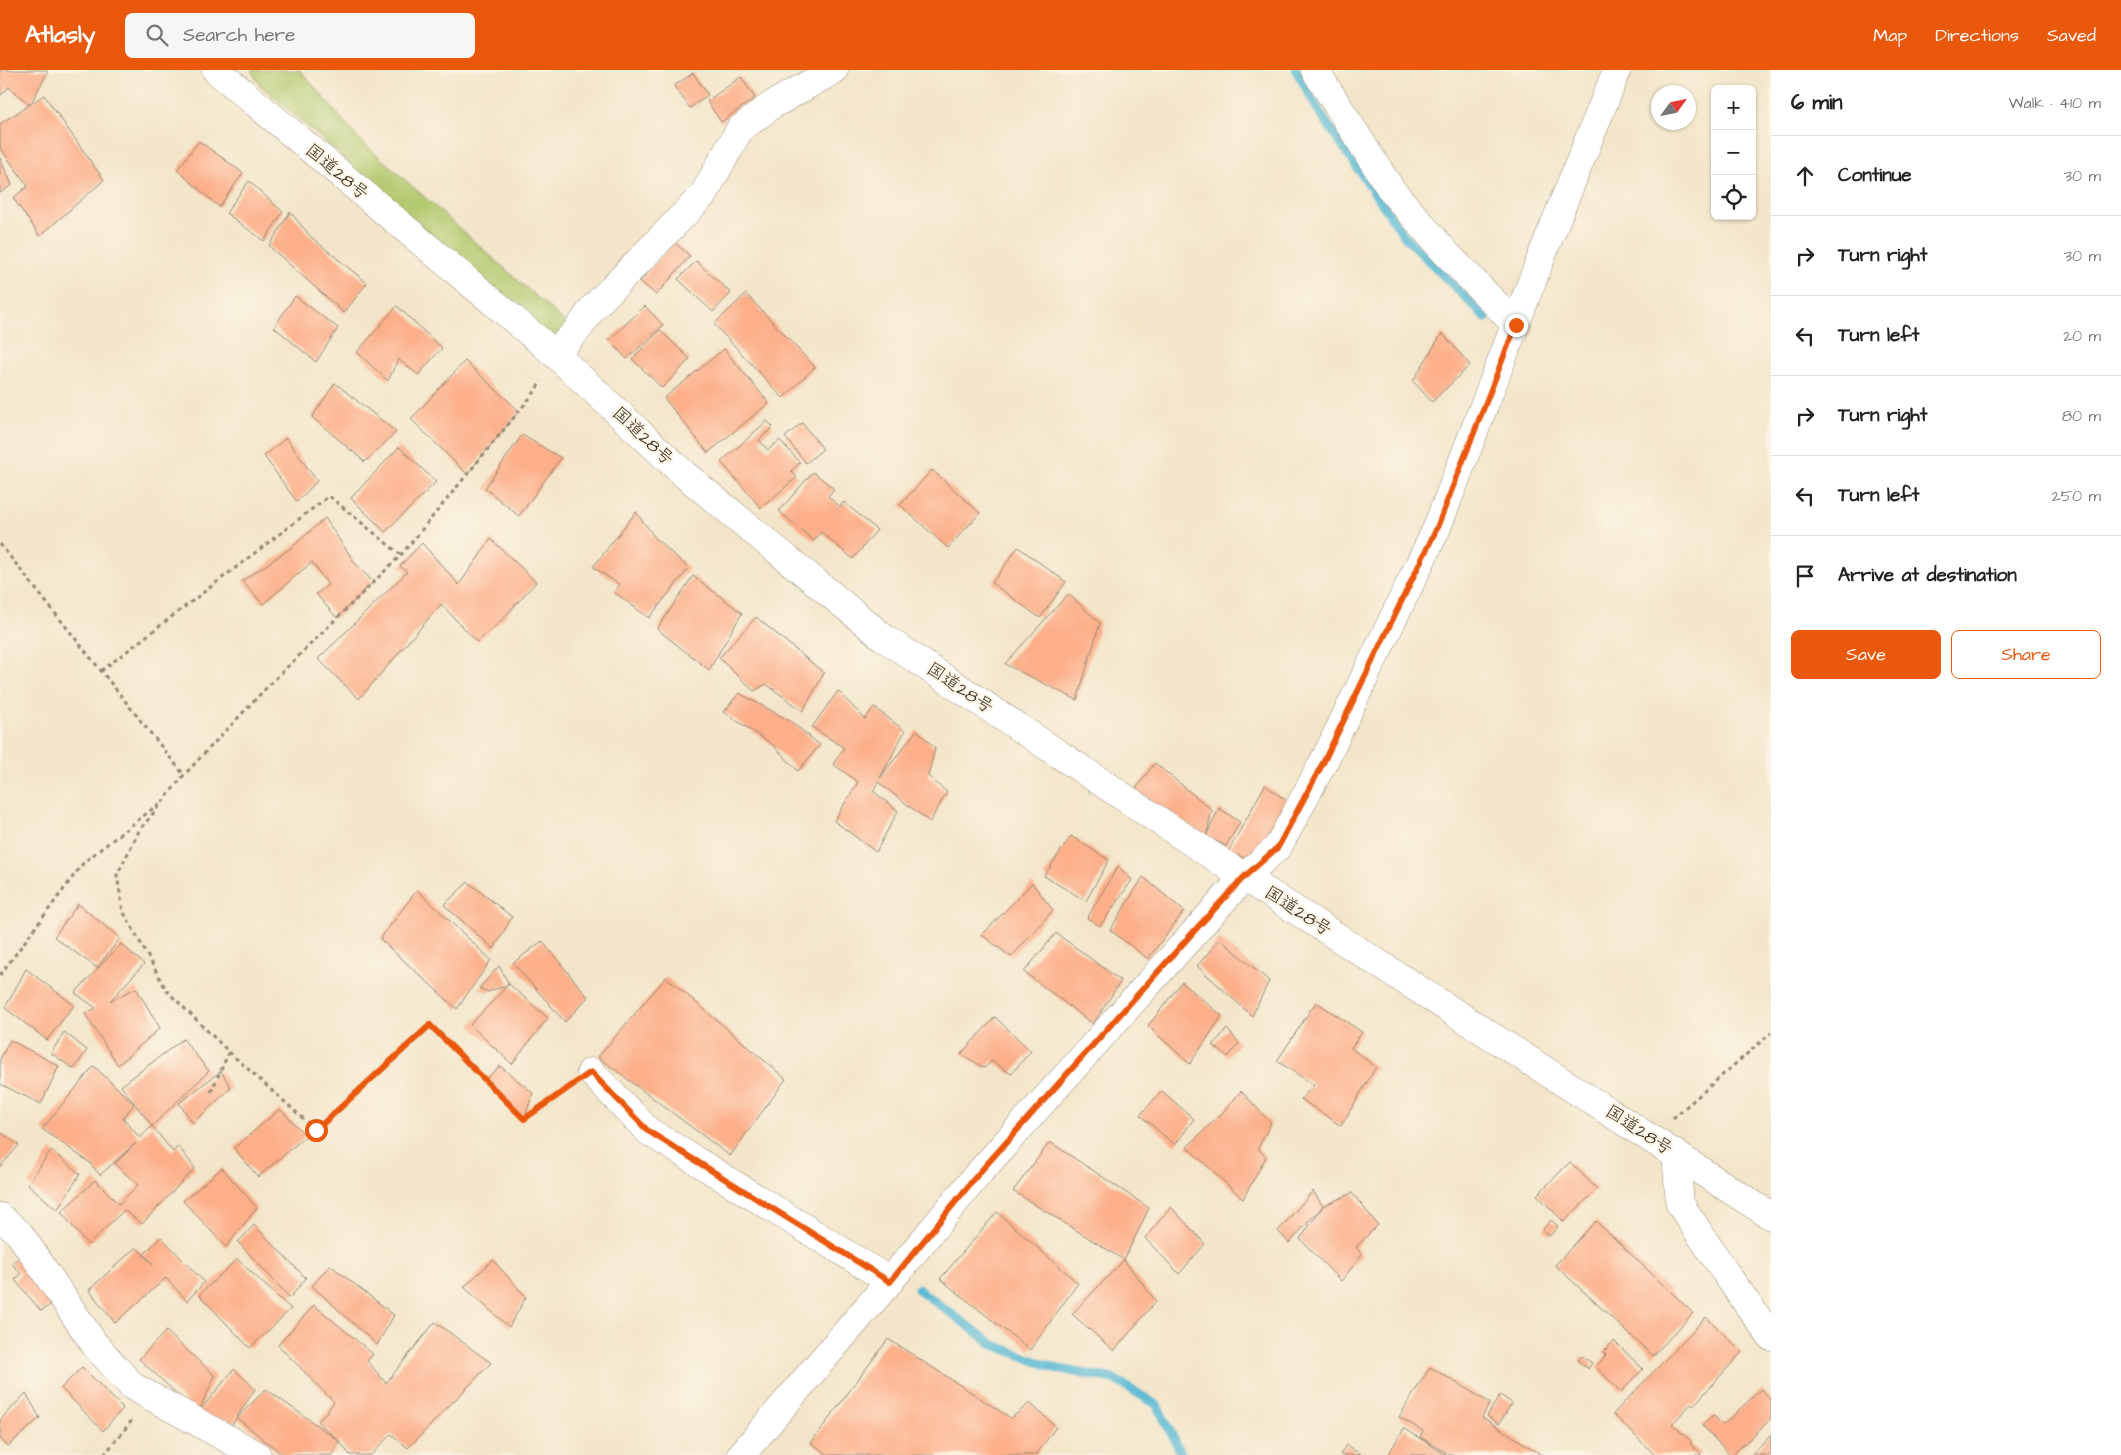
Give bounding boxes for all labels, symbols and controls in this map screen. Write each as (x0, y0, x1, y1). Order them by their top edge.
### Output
search box (125, 13, 475, 58)
text: Atlasly (25, 18, 95, 52)
icon: search (143, 21, 171, 49)
text: Search here (183, 22, 295, 49)
text: Map (1873, 23, 1907, 48)
text: Directions (1935, 23, 2019, 48)
text: Saved (2047, 23, 2096, 48)
north arrow (1651, 85, 1696, 130)
map controls (1711, 85, 1756, 220)
button: + (1711, 85, 1756, 130)
text: 6 min (1791, 88, 1843, 117)
text: Walk · 410 m (2009, 92, 2101, 114)
button: − (1711, 130, 1756, 175)
street label: 国道28号 (300, 138, 374, 206)
icon: ahead (1791, 162, 1819, 190)
text: Continue (1838, 162, 1912, 189)
text: 30 m (2064, 165, 2101, 187)
button: locate (1711, 175, 1756, 220)
icon: right (1791, 242, 1819, 270)
text: Turn right (1838, 242, 1927, 269)
text: 30 m (2064, 245, 2101, 267)
route end (1505, 314, 1528, 337)
icon: left (1791, 322, 1819, 350)
text: Turn left (1838, 322, 1919, 349)
text: 20 m (2063, 325, 2101, 347)
street label: 国道28号 (607, 401, 679, 471)
icon: right (1791, 402, 1819, 430)
text: Turn right (1838, 402, 1927, 429)
text: 80 m (2062, 405, 2101, 427)
icon: left (1791, 482, 1819, 510)
text: Turn left (1838, 482, 1919, 509)
text: 250 m (2052, 485, 2101, 507)
icon: arrive (1791, 562, 1819, 590)
text: Arrive at destination (1838, 562, 2017, 589)
button: Save (1791, 630, 1941, 679)
button: Share (1951, 630, 2101, 679)
street label: 国道28号 (922, 656, 998, 720)
street label: 国道28号 (1259, 880, 1337, 942)
street label: 国道28号 (1600, 1099, 1678, 1161)
route start (305, 1119, 328, 1142)

